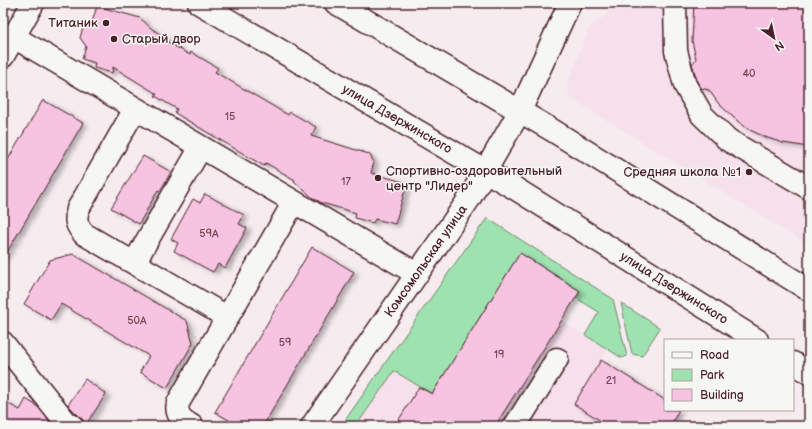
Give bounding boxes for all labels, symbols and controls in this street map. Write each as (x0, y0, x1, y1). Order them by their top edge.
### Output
place label: Титаник (48, 15, 98, 31)
marker: Титаник (101, 18, 111, 28)
north arrow (754, 18, 794, 58)
place label: Старый двор (122, 31, 201, 47)
marker: Старый двор (109, 34, 119, 44)
text: N (772, 38, 786, 54)
house number: 40 (742, 67, 756, 80)
street label: улица Дзержинского (339, 81, 455, 157)
house number: 15 (225, 110, 235, 123)
place label: Спортивно-оздоровительный центр "Лидер" (386, 163, 562, 194)
place label: Средняя школа №1 (623, 164, 741, 180)
marker: Средняя школа №1 (744, 167, 754, 177)
marker: Спортивно-оздоровительный центр "Лидер" (373, 173, 383, 183)
house number: 17 (341, 175, 351, 188)
street label: Комсомольская улица (381, 202, 471, 320)
house number: 59А (199, 227, 219, 240)
street label: улица Дзержинского (617, 248, 731, 328)
house number: 50А (127, 314, 147, 327)
house number: 59 (279, 336, 291, 349)
legend (664, 339, 794, 411)
house number: 19 (494, 348, 504, 361)
text: Road (700, 348, 729, 363)
text: Park (700, 368, 724, 383)
house number: 21 (606, 374, 616, 387)
text: Building (700, 388, 744, 403)

